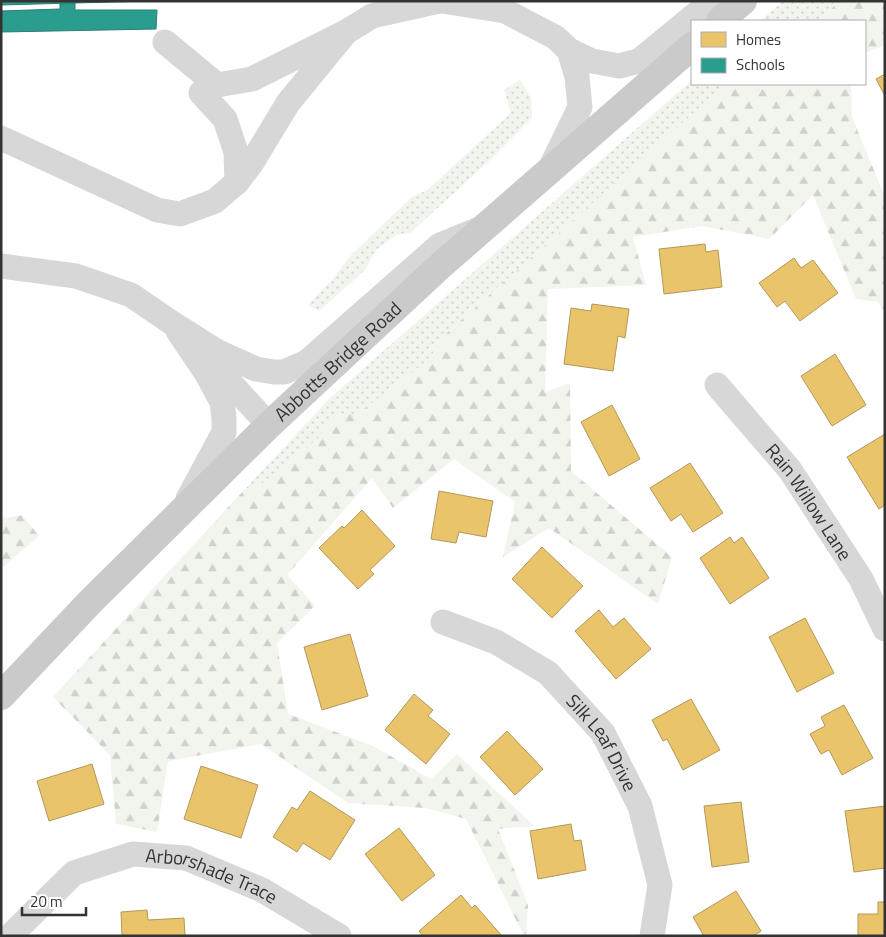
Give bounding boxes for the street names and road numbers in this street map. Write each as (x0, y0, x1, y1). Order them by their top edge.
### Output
street label: Abbotts Bridge Road (267, 294, 408, 428)
street label: Rain Willow Lane (759, 436, 860, 566)
street label: Silk Leaf Drive (560, 687, 645, 796)
street label: Arborshade Trace (145, 840, 284, 910)

